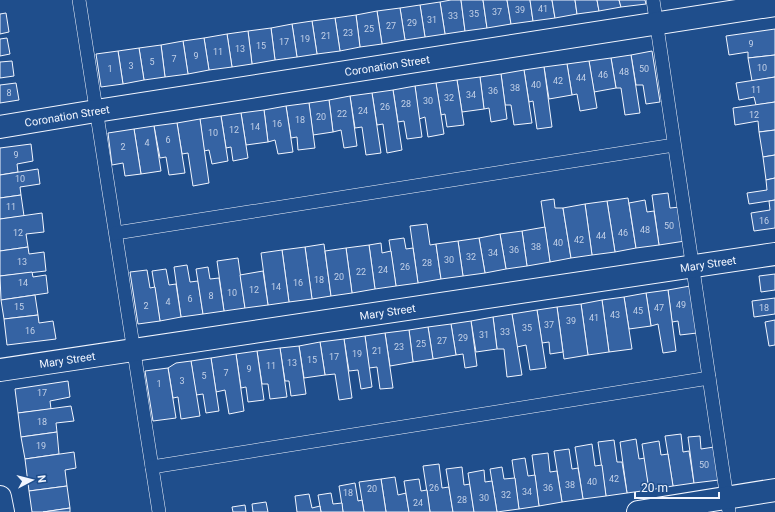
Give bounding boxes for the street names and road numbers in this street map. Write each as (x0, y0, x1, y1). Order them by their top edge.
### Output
street label: Coronation Street (344, 53, 431, 79)
street label: Coronation Street (24, 103, 111, 130)
street label: Mary Street (679, 254, 737, 275)
street label: Mary Street (359, 302, 417, 323)
street label: Mary Street (38, 350, 97, 371)

